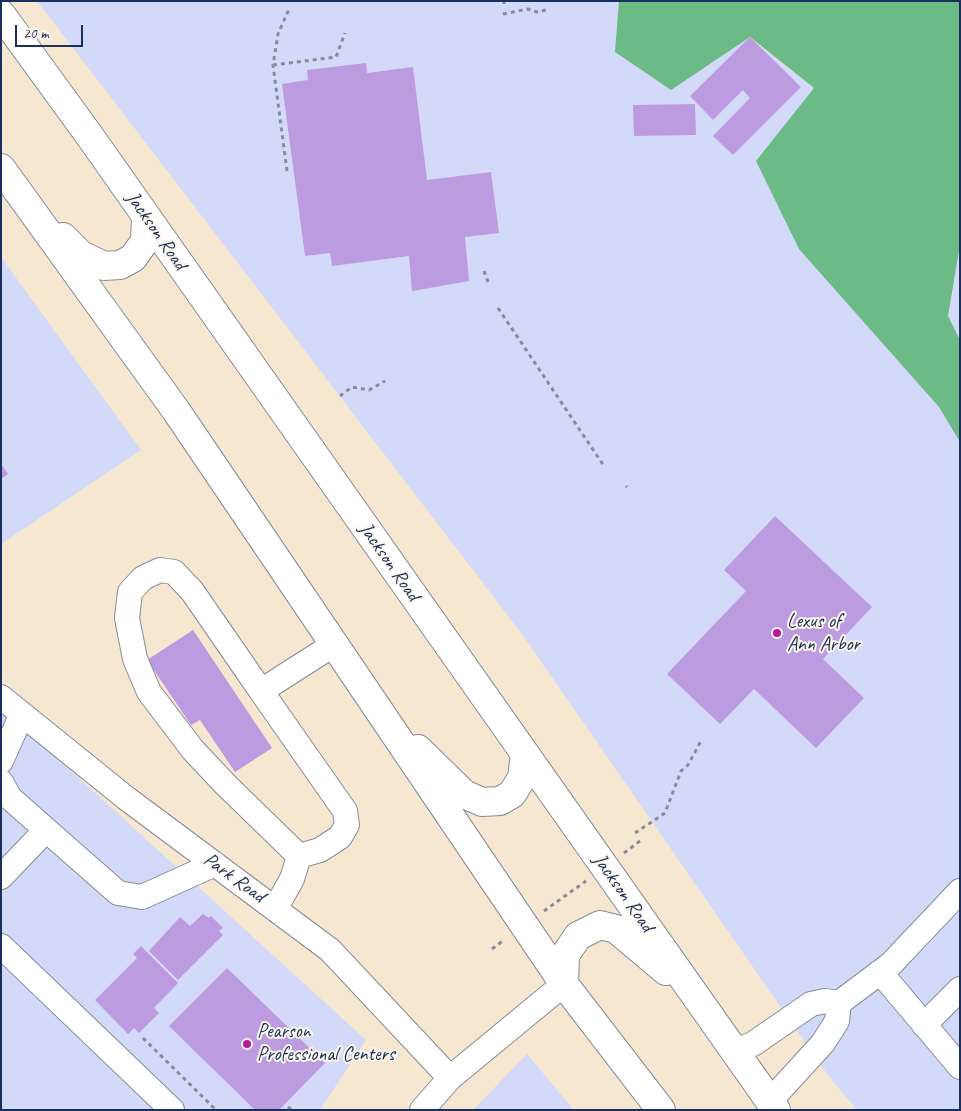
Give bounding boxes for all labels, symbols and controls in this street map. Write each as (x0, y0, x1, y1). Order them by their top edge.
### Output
scale bar (18, 15, 85, 47)
text: 20 m (23, 24, 49, 43)
street label: Jackson Road (120, 187, 192, 275)
street label: Jackson Road (353, 518, 425, 606)
place label: Lexus of Ann Arbor (787, 610, 860, 657)
marker: Lexus of Ann Arbor (771, 627, 783, 639)
street label: Park Road (199, 848, 269, 908)
street label: Jackson Road (587, 849, 659, 937)
place label: Pearson Professional Centers (257, 1020, 395, 1067)
marker: Pearson Professional Centers (241, 1038, 253, 1050)

